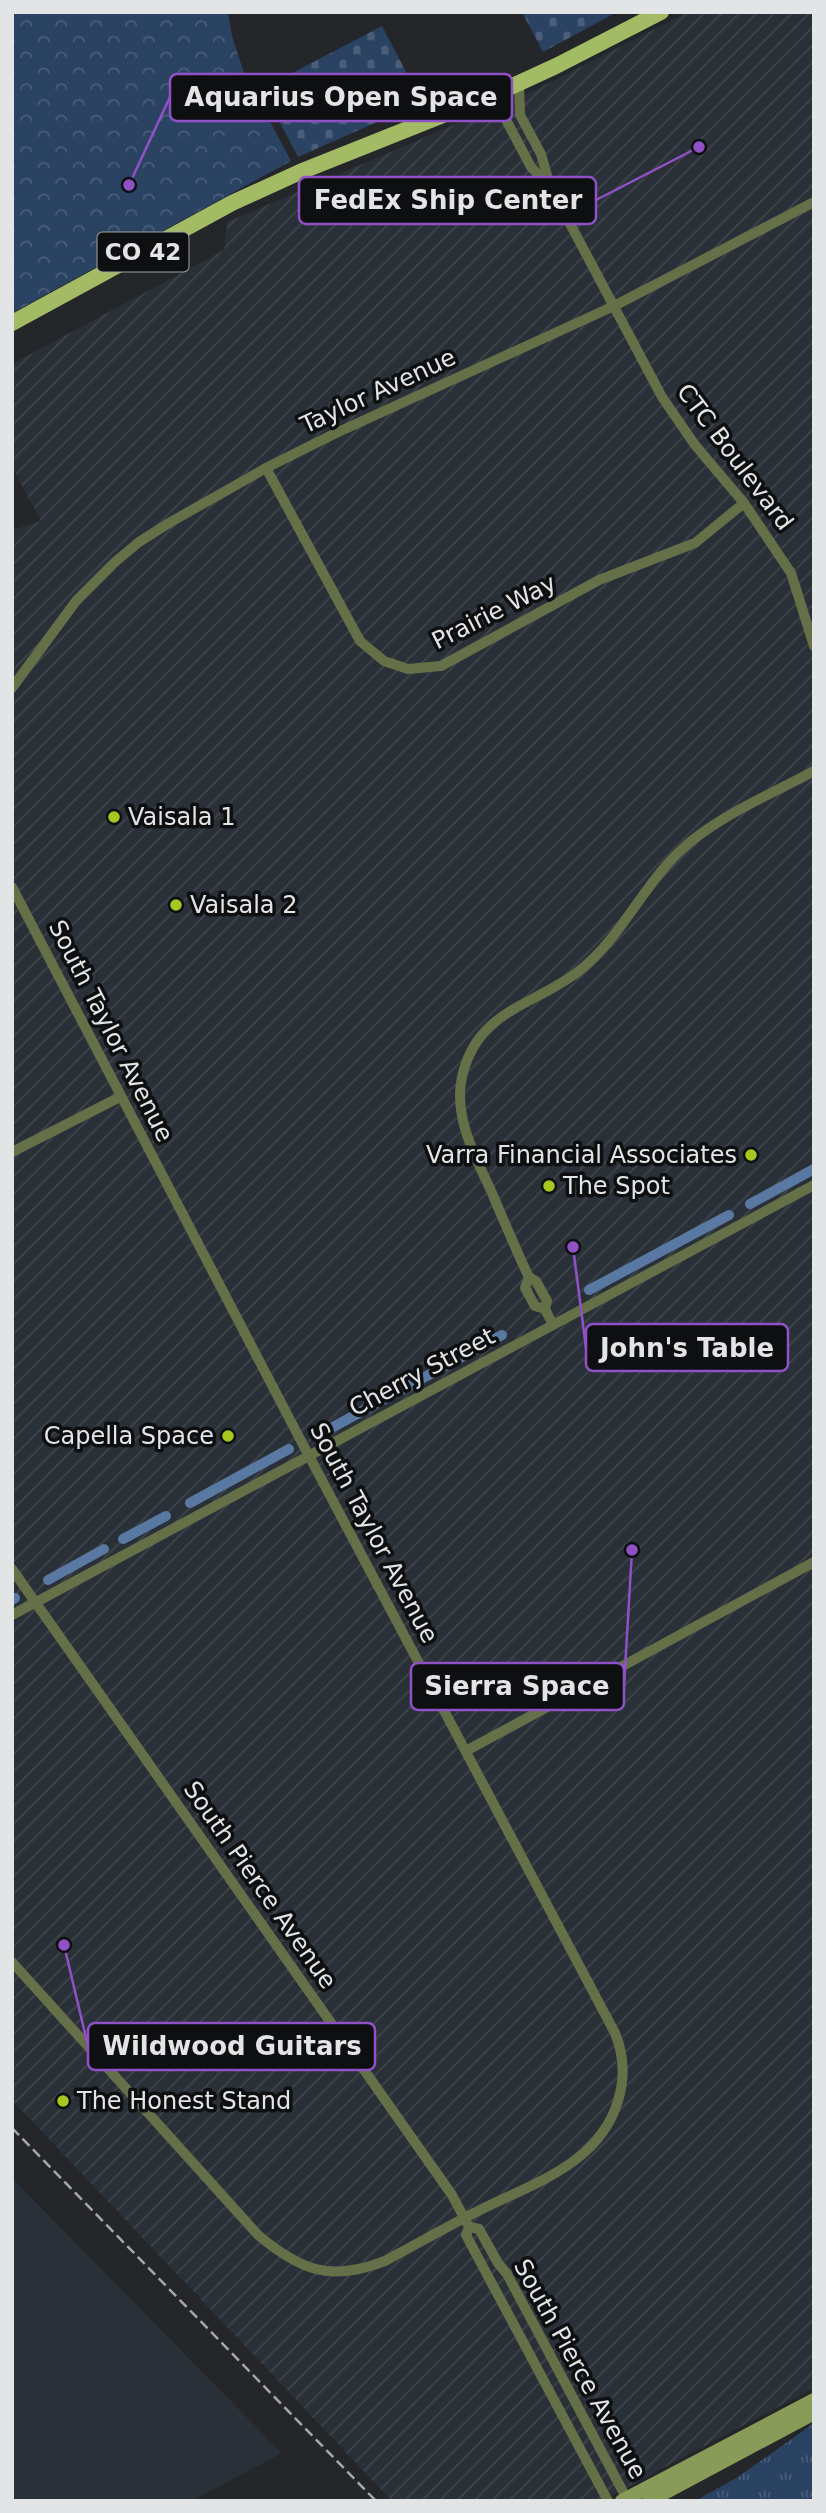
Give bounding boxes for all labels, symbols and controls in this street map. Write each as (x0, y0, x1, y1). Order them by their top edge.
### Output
callout: Aquarius Open Space (170, 74, 512, 121)
text: Aquarius Open Space (184, 82, 498, 112)
callout: FedEx Ship Center (299, 177, 596, 224)
text: FedEx Ship Center (314, 185, 582, 215)
road number: CO 42 (97, 232, 188, 272)
street label: Taylor Avenue (295, 343, 460, 440)
street label: CTC Boulevard (671, 378, 799, 536)
street label: Prairie Way (427, 569, 561, 655)
place label: Vaisala 1 (128, 803, 235, 831)
marker: Vaisala 1 (106, 809, 122, 825)
place label: Vaisala 2 (190, 891, 297, 919)
marker: Vaisala 2 (168, 897, 184, 913)
street label: South Taylor Avenue (43, 915, 179, 1147)
place label: Varra Financial Associates (426, 1141, 737, 1169)
marker: Varra Financial Associates (743, 1147, 759, 1163)
place label: The Spot (562, 1172, 670, 1200)
marker: The Spot (541, 1178, 557, 1194)
street label: Cherry Street (344, 1322, 500, 1422)
callout: John's Table (586, 1324, 788, 1371)
text: John's Table (598, 1333, 774, 1363)
street label: South Taylor Avenue (304, 1418, 444, 1648)
place label: Capella Space (44, 1422, 214, 1450)
marker: Capella Space (220, 1428, 236, 1444)
callout: Sierra Space (411, 1663, 624, 1710)
text: Sierra Space (424, 1671, 610, 1701)
street label: South Pierce Avenue (178, 1776, 342, 1994)
callout: Wildwood Guitars (88, 2023, 375, 2070)
text: Wildwood Guitars (102, 2031, 362, 2061)
place label: The Honest Stand (76, 2087, 291, 2115)
marker: The Honest Stand (55, 2093, 71, 2109)
street label: South Pierce Avenue (508, 2254, 652, 2484)

